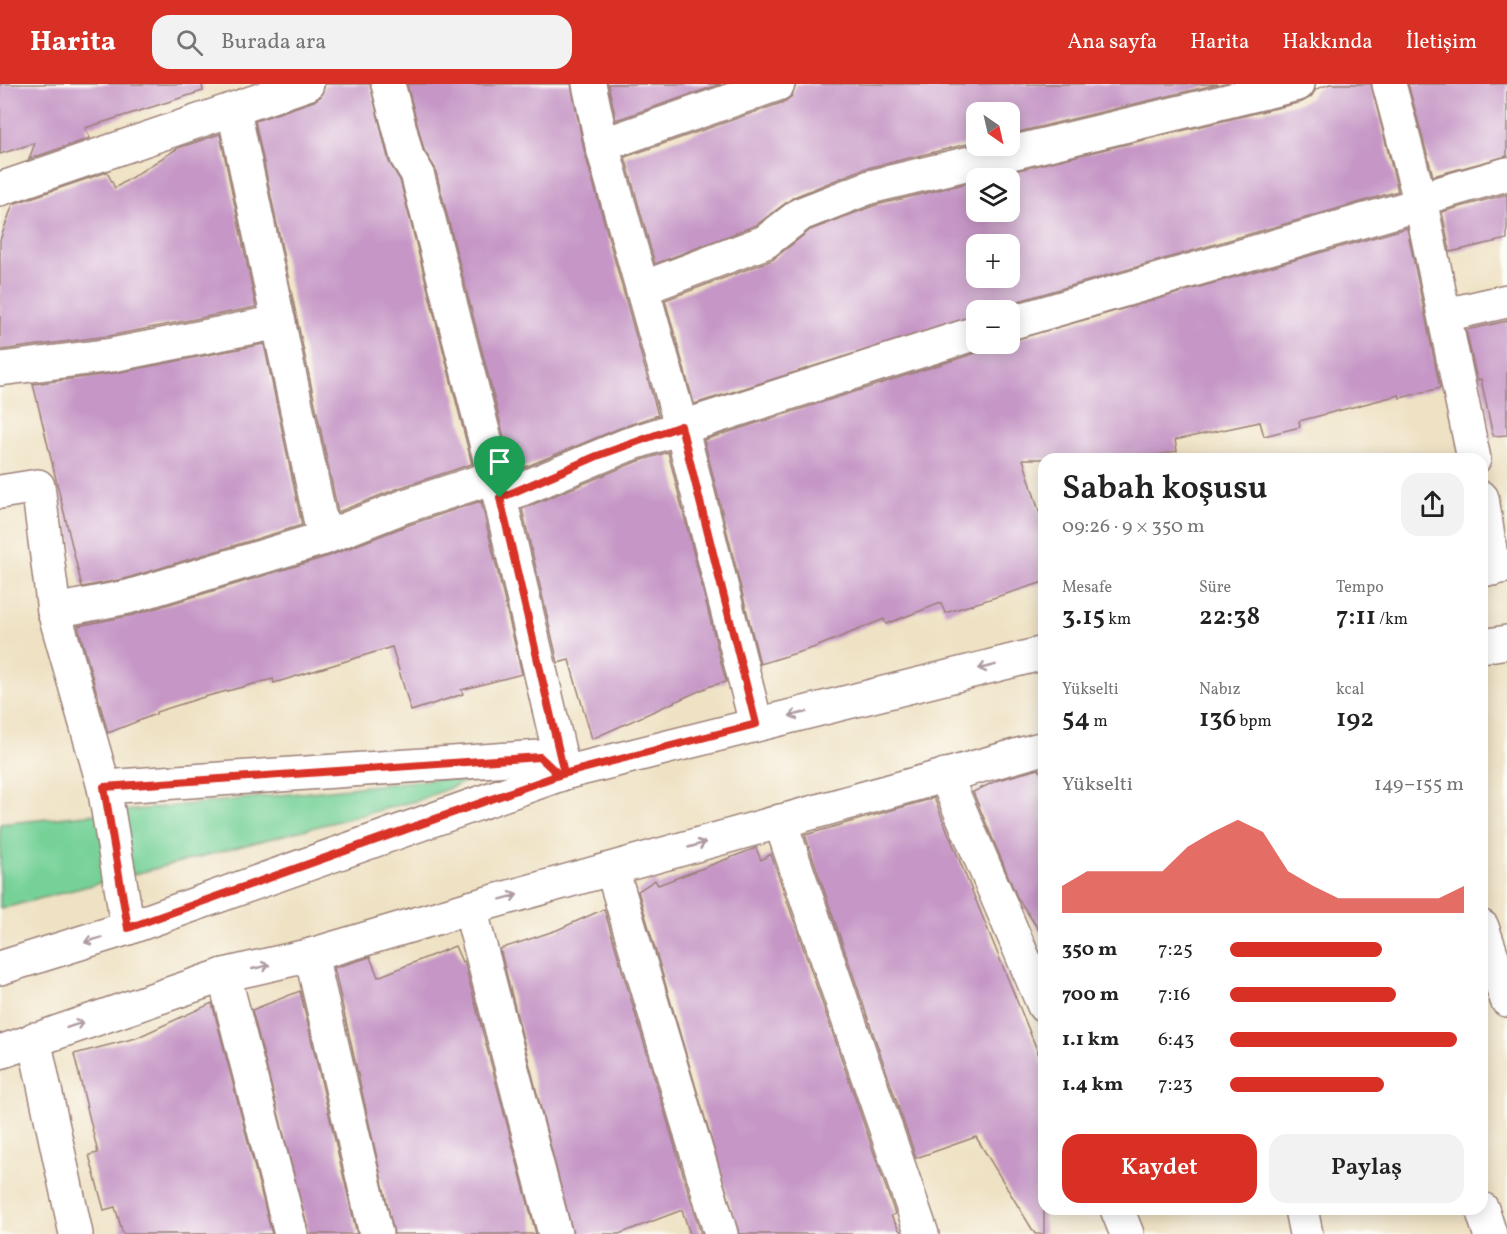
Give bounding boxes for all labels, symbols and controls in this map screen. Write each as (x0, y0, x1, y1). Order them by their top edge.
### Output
search box (152, 15, 572, 69)
text: Harita (30, 23, 116, 62)
icon: search (173, 26, 206, 59)
text: Burada ara (221, 27, 326, 58)
text: Ana sayfa (1067, 28, 1157, 57)
text: Harita (1190, 28, 1249, 57)
text: Hakkında (1282, 28, 1373, 57)
text: İletişim (1406, 28, 1477, 57)
north arrow (966, 102, 1020, 156)
map controls (966, 102, 1020, 354)
button: layers (966, 168, 1020, 222)
button: + (966, 234, 1020, 288)
button: − (966, 300, 1020, 354)
pin (474, 436, 525, 498)
icon: arrive (483, 445, 516, 478)
text: Sabah koşusu (1062, 467, 1268, 513)
button: share (1401, 473, 1464, 536)
text: 09:26 · 9 × 350 m (1062, 513, 1205, 541)
text: Mesafe (1062, 577, 1112, 599)
text: Süre (1199, 577, 1231, 599)
text: Tempo (1336, 577, 1384, 599)
text: 3.15 (1062, 599, 1105, 635)
text: 22:38 (1199, 599, 1260, 635)
text: 7:11 (1336, 599, 1376, 635)
text: km (1105, 609, 1131, 631)
text: /km (1376, 609, 1408, 631)
one-way arrow (978, 662, 997, 674)
text: Yükselti (1062, 679, 1119, 701)
text: Nabız (1199, 679, 1240, 701)
text: kcal (1336, 679, 1364, 701)
text: 54 (1062, 701, 1090, 737)
text: 136 (1199, 701, 1236, 737)
text: 192 (1336, 701, 1374, 737)
one-way arrow (789, 708, 808, 720)
text: m (1090, 711, 1108, 733)
text: bpm (1236, 711, 1272, 733)
text: Yükselti (1062, 771, 1133, 799)
text: 149–155 m (1374, 771, 1464, 799)
one-way arrow (687, 839, 706, 850)
one-way arrow (499, 891, 518, 902)
one-way arrow (84, 935, 103, 946)
text: 350 m (1062, 936, 1117, 964)
text: 7:25 (1158, 936, 1193, 964)
one-way arrow (251, 960, 270, 972)
text: 700 m (1062, 981, 1119, 1009)
text: 7:16 (1158, 981, 1190, 1009)
one-way arrow (65, 1019, 84, 1030)
text: 1.1 km (1062, 1026, 1119, 1054)
text: 6:43 (1158, 1026, 1194, 1054)
text: 1.4 km (1062, 1071, 1123, 1099)
text: 7:23 (1158, 1071, 1193, 1099)
button: Kaydet (1062, 1134, 1257, 1203)
button: Paylaş (1269, 1134, 1464, 1203)

